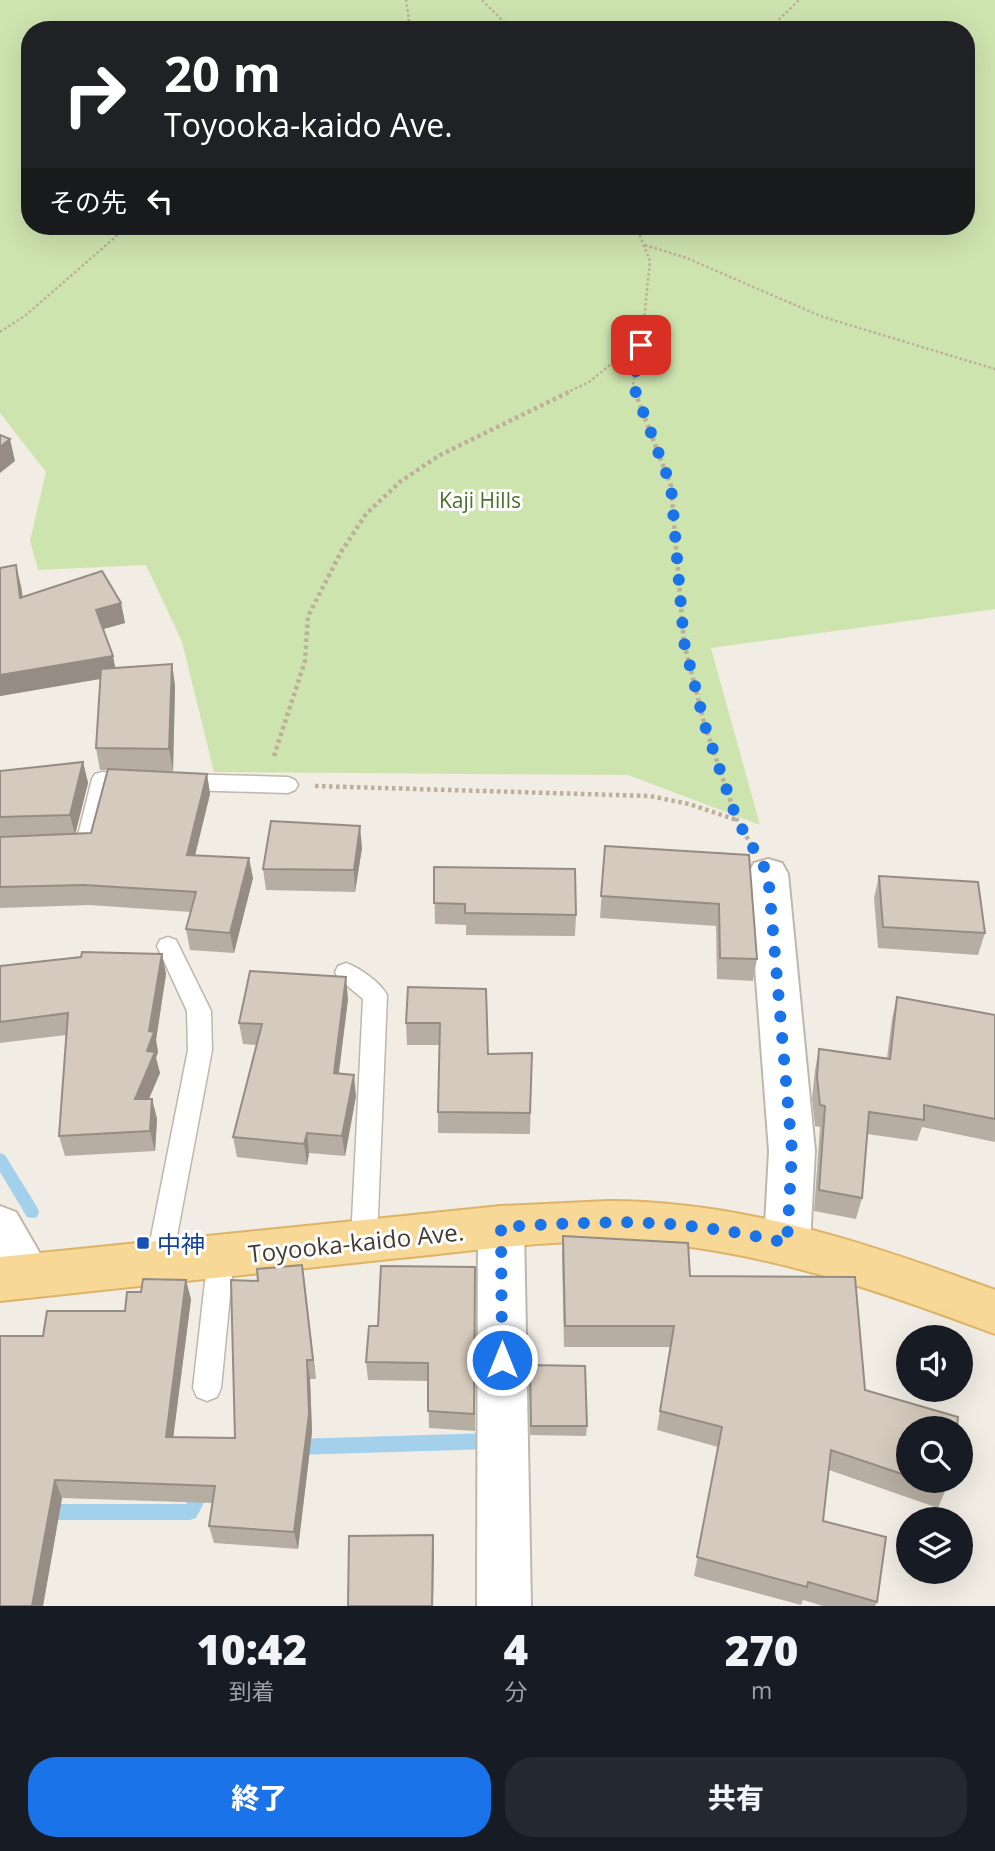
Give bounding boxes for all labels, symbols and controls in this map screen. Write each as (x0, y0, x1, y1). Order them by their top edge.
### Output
text: 20 m (164, 40, 281, 106)
icon: right (49, 49, 140, 140)
text: Toyooka-kaido Ave. (164, 103, 453, 146)
icon: left (141, 182, 179, 220)
text: その先 (49, 184, 127, 220)
pin (611, 315, 671, 375)
icon: arrive (622, 326, 660, 364)
park label: Kaji Hills (439, 486, 521, 514)
street label: Toyooka-kaido Ave. (247, 1214, 465, 1270)
place label: 中神 (157, 1227, 205, 1260)
marker: 中神 (135, 1235, 151, 1251)
position arrow (465, 1323, 539, 1397)
map controls (896, 1325, 973, 1584)
button: sound (896, 1325, 973, 1402)
button: search (896, 1416, 973, 1493)
button: layers (896, 1507, 973, 1584)
text: 10:42 (196, 1620, 307, 1677)
text: 4 (504, 1620, 528, 1677)
text: 270 (725, 1621, 798, 1678)
text: m (751, 1674, 772, 1706)
text: 到着 (229, 1675, 275, 1707)
text: 分 (504, 1675, 527, 1707)
button: 終了 (28, 1757, 491, 1837)
button: 共有 (505, 1757, 967, 1837)

